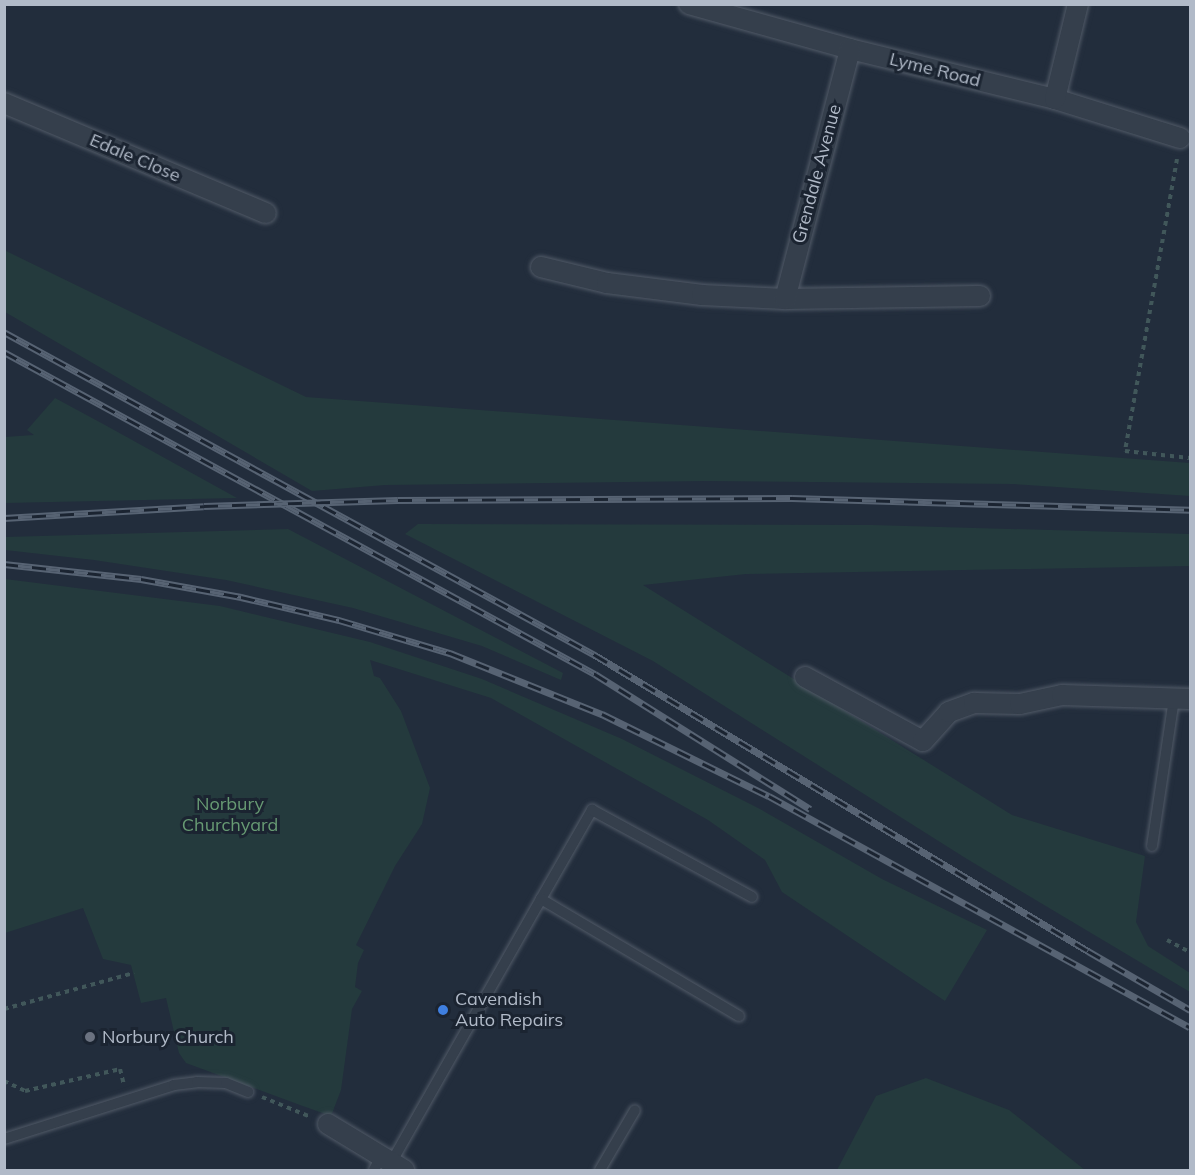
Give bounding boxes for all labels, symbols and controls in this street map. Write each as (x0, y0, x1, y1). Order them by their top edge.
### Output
street label: Lyme Road (887, 48, 983, 92)
street label: Grendale Avenue (788, 102, 846, 246)
street label: Edale Close (86, 129, 184, 187)
park label: Norbury Churchyard (182, 794, 278, 836)
place label: Cavendish Auto Repairs (455, 989, 563, 1032)
marker: Cavendish Auto Repairs (436, 1003, 450, 1017)
place label: Norbury Church (102, 1026, 234, 1048)
marker: Norbury Church (83, 1030, 97, 1044)

